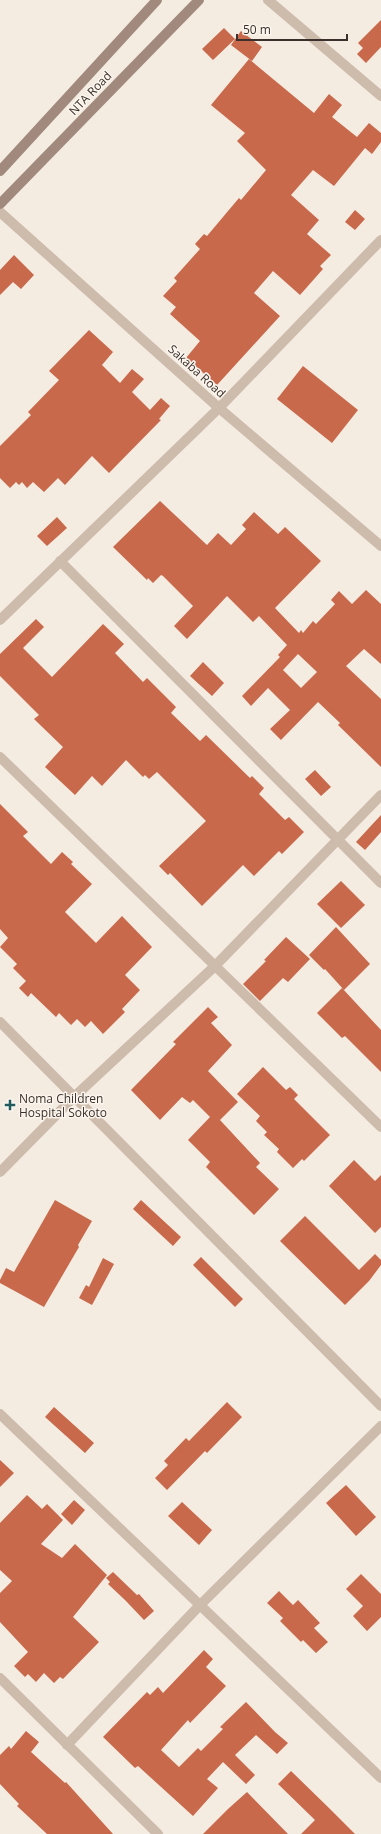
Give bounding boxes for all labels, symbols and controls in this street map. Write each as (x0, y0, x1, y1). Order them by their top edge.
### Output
scale bar (237, 16, 347, 42)
text: 50 m (243, 21, 271, 38)
street label: NTA Road (65, 67, 115, 119)
street label: Sakaba Road (165, 341, 229, 401)
place label: Noma Children Hospital Sokoto (19, 1090, 107, 1121)
marker: Noma Children Hospital Sokoto (4, 1099, 16, 1111)

